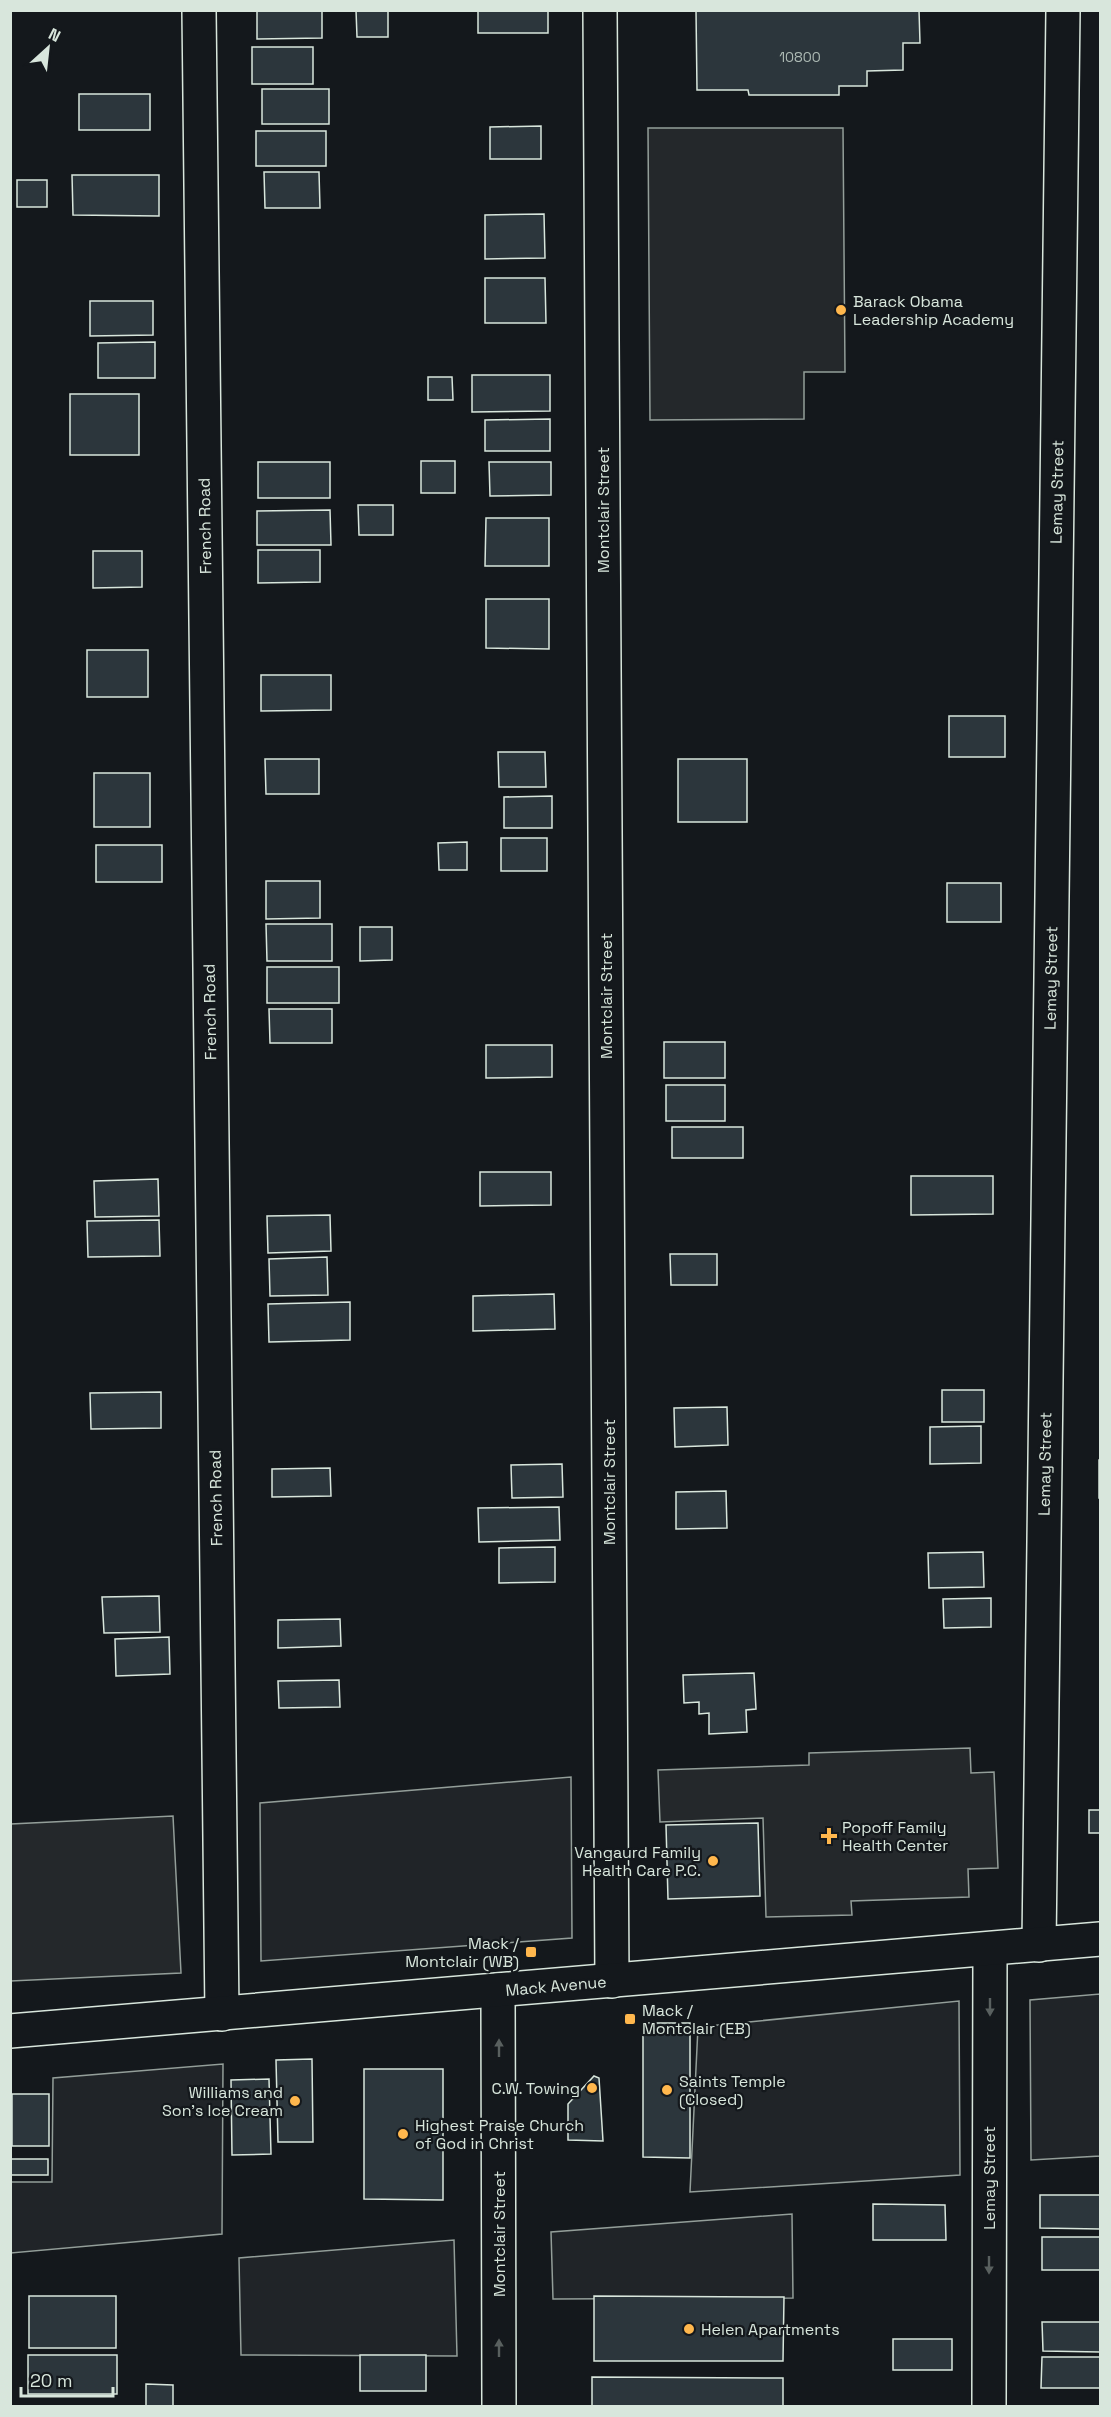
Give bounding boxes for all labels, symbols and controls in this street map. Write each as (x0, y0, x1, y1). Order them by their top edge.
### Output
north arrow (18, 18, 78, 78)
text: N (45, 23, 64, 47)
house number: 10800 (779, 48, 821, 66)
place label: Barack Obama Leadership Academy (853, 291, 1014, 330)
marker: Barack Obama Leadership Academy (834, 303, 848, 317)
street label: Lemay Street (1046, 440, 1068, 544)
street label: Montclair Street (593, 447, 614, 573)
street label: French Road (194, 478, 216, 574)
street label: Lemay Street (1040, 926, 1062, 1030)
street label: Montclair Street (596, 933, 617, 1059)
street label: French Road (199, 964, 221, 1060)
street label: Lemay Street (1034, 1412, 1056, 1516)
street label: Montclair Street (599, 1419, 620, 1545)
street label: French Road (205, 1450, 227, 1546)
place label: Popoff Family Health Center (842, 1817, 948, 1856)
marker: Popoff Family Health Center (820, 1827, 838, 1845)
place label: Vangaurd Family Health Care P.C. (574, 1842, 701, 1881)
marker: Vangaurd Family Health Care P.C. (706, 1854, 720, 1868)
place label: Mack / Montclair (WB) (405, 1933, 519, 1972)
marker: Mack / Montclair (WB) (524, 1945, 538, 1959)
street label: Mack Avenue (505, 1971, 607, 2001)
one-way arrow (985, 1998, 995, 2017)
place label: Mack / Montclair (EB) (642, 2000, 751, 2039)
marker: Mack / Montclair (EB) (623, 2012, 637, 2026)
one-way arrow (494, 2039, 504, 2058)
place label: Saints Temple (Closed) (679, 2071, 786, 2110)
place label: C.W. Towing (491, 2078, 580, 2099)
marker: C.W. Towing (585, 2081, 599, 2095)
place label: Williams and Son's Ice Cream (162, 2082, 283, 2121)
marker: Saints Temple (Closed) (660, 2083, 674, 2097)
marker: Williams and Son's Ice Cream (288, 2094, 302, 2108)
place label: Highest Praise Church of God in Christ (415, 2115, 584, 2154)
street label: Lemay Street (979, 2126, 1000, 2230)
marker: Highest Praise Church of God in Christ (396, 2127, 410, 2141)
street label: Montclair Street (489, 2171, 510, 2297)
one-way arrow (984, 2256, 994, 2275)
place label: Helen Apartments (701, 2319, 840, 2340)
marker: Helen Apartments (682, 2322, 696, 2336)
one-way arrow (494, 2339, 504, 2358)
scale bar (21, 2360, 112, 2398)
text: 20 m (30, 2369, 73, 2392)

